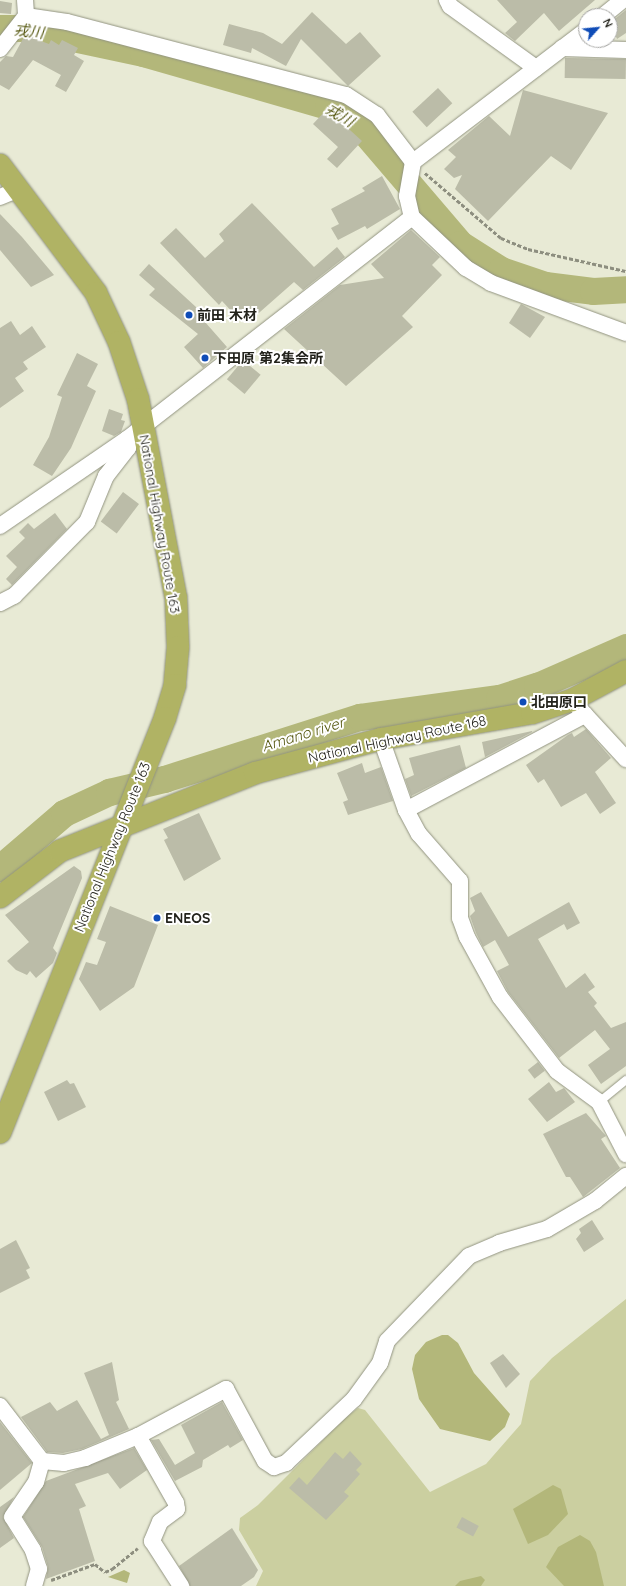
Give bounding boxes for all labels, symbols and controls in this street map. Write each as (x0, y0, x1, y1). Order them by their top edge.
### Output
north arrow (578, 8, 618, 48)
text: N (600, 16, 616, 30)
water label: 戎川 (13, 20, 45, 42)
water label: 戎川 (323, 100, 357, 130)
place label: 前田 木材 (197, 307, 257, 323)
marker: 前田 木材 (184, 310, 194, 320)
place label: 下田原 第2集会所 (213, 350, 323, 366)
marker: 下田原 第2集会所 (200, 353, 210, 363)
street label: National Highway Route 163 (136, 433, 184, 615)
place label: 北田原口 (531, 694, 587, 710)
marker: 北田原口 (518, 697, 528, 707)
street label: National Highway Route 168 (306, 712, 488, 766)
water label: Amano river (260, 713, 346, 755)
street label: National Highway Route 163 (70, 760, 154, 934)
place label: ENEOS (165, 910, 210, 926)
marker: ENEOS (152, 913, 162, 923)

